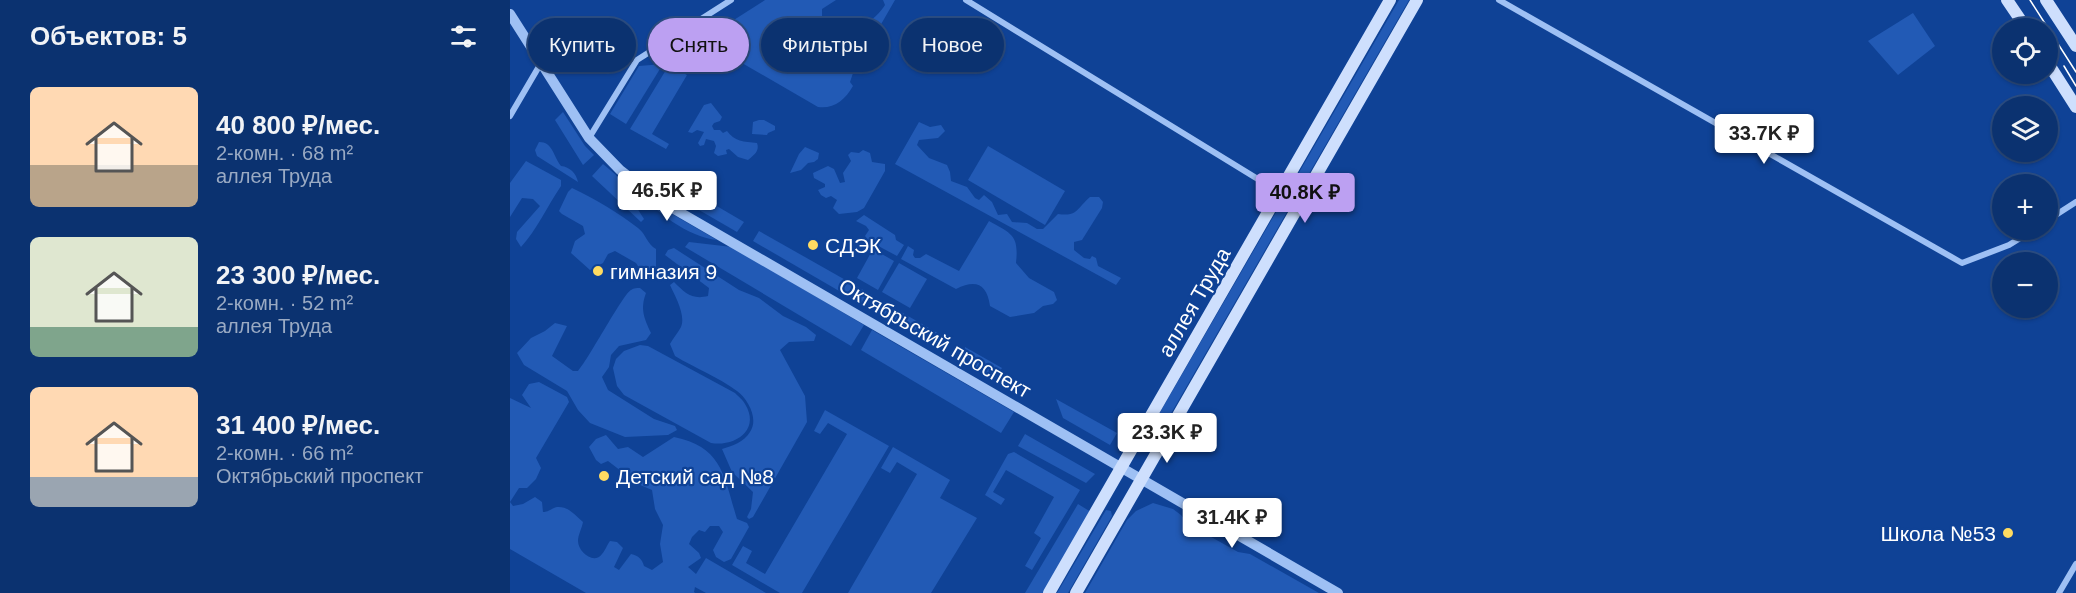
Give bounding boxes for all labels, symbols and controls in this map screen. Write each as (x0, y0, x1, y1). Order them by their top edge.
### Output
chip: Купить (528, 18, 636, 72)
chip: Снять (648, 18, 749, 72)
chip: Фильтры (761, 18, 889, 72)
chip: Новое (901, 18, 1004, 72)
map controls (1992, 18, 2058, 318)
button: locate (1992, 18, 2058, 84)
icon: filters (447, 20, 480, 53)
text: Объектов: 5 (30, 21, 187, 51)
button: layers (1992, 96, 2058, 162)
text: 40 800 ₽/мес. (216, 110, 380, 140)
icon: home (78, 111, 150, 183)
pin: 33.7K ₽ (1709, 114, 1819, 165)
text: 33.7K ₽ (1729, 122, 1799, 144)
text: 2-комн. · 68 m² (216, 142, 353, 164)
text: аллея Труда (216, 165, 332, 187)
pin: 46.5K ₽ (612, 171, 722, 222)
pin: 40.8K ₽ (1250, 173, 1360, 224)
button: + (1992, 174, 2058, 240)
text: 46.5K ₽ (632, 179, 702, 201)
text: 40.8K ₽ (1270, 181, 1340, 203)
place label: СДЭК (825, 234, 882, 257)
marker: СДЭК (806, 238, 820, 252)
street label: аллея Труда (1154, 243, 1235, 361)
button: − (1992, 252, 2058, 318)
text: 23 300 ₽/мес. (216, 260, 380, 290)
place label: гимназия 9 (610, 260, 717, 283)
icon: home (78, 261, 150, 333)
marker: гимназия 9 (591, 264, 605, 278)
street label: Октябрьский проспект (835, 274, 1035, 403)
text: 2-комн. · 52 m² (216, 292, 353, 314)
text: аллея Труда (216, 315, 332, 337)
text: 31 400 ₽/мес. (216, 410, 380, 440)
icon: home (78, 411, 150, 483)
pin: 23.3K ₽ (1112, 413, 1222, 464)
text: 23.3K ₽ (1132, 421, 1202, 443)
text: 2-комн. · 66 m² (216, 442, 353, 464)
text: Октябрьский проспект (216, 465, 423, 487)
place label: Детский сад №8 (616, 465, 774, 488)
marker: Детский сад №8 (597, 469, 611, 483)
pin: 31.4K ₽ (1177, 498, 1287, 549)
text: 31.4K ₽ (1197, 506, 1267, 528)
place label: Школа №53 (1880, 522, 1996, 545)
marker: Школа №53 (2001, 526, 2015, 540)

